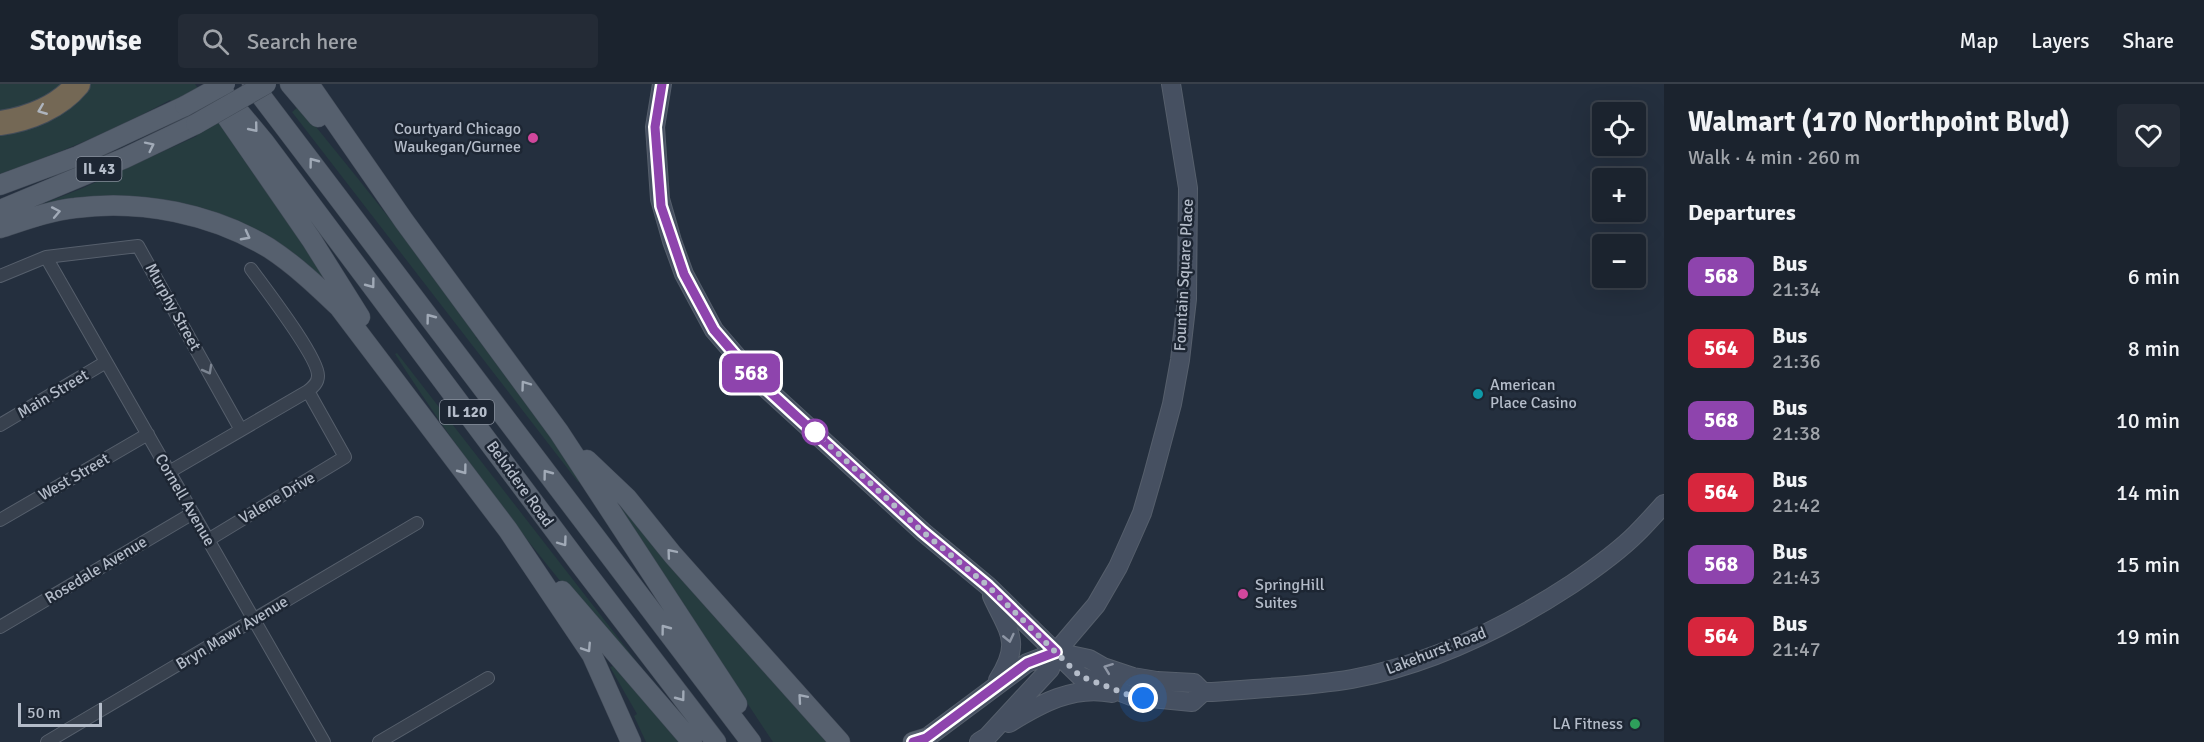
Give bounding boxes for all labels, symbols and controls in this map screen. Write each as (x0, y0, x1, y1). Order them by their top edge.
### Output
search box (178, 14, 598, 68)
text: Stopwise (30, 24, 142, 58)
icon: search (199, 25, 232, 58)
text: Search here (247, 28, 358, 55)
text: Map (1960, 28, 1998, 54)
text: Layers (2031, 28, 2089, 54)
text: Share (2122, 28, 2174, 54)
map controls (1592, 102, 1646, 288)
button: locate (1592, 102, 1646, 156)
one-way arrow (38, 103, 49, 115)
button: heart (2117, 104, 2180, 167)
text: Walmart (170 Northpoint Blvd) (1688, 105, 2070, 139)
place label: Courtyard Chicago Waukegan/Gurnee (394, 119, 521, 157)
one-way arrow (246, 122, 257, 133)
marker: Courtyard Chicago Waukegan/Gurnee (526, 131, 540, 145)
one-way arrow (144, 142, 155, 154)
text: Walk · 4 min · 260 m (1688, 145, 1860, 170)
road number: IL 43 (76, 157, 122, 181)
one-way arrow (309, 157, 320, 168)
button: + (1592, 168, 1646, 222)
street label: Fountain Square Place (1170, 198, 1198, 352)
text: Departures (1688, 199, 1796, 226)
one-way arrow (51, 206, 61, 219)
one-way arrow (240, 229, 250, 240)
button: − (1592, 234, 1646, 288)
text: Bus (1772, 250, 1807, 277)
street label: Murphy Street (141, 260, 205, 355)
text: 568 (1704, 263, 1738, 289)
text: 6 min (2128, 263, 2180, 290)
text: 21:34 (1772, 277, 1821, 302)
one-way arrow (364, 278, 375, 289)
one-way arrow (426, 313, 437, 324)
text: Bus (1772, 322, 1807, 349)
text: 564 (1704, 335, 1738, 361)
text: 8 min (2128, 335, 2180, 362)
text: 21:36 (1772, 349, 1821, 374)
line badge: 568 (716, 354, 786, 392)
text: 568 (734, 360, 768, 386)
one-way arrow (201, 364, 212, 375)
street label: Main Street (14, 365, 92, 423)
place label: American Place Casino (1490, 375, 1577, 413)
one-way arrow (521, 381, 532, 392)
marker: American Place Casino (1471, 387, 1485, 401)
text: Bus (1772, 394, 1807, 421)
road number: IL 120 (440, 400, 494, 424)
text: 568 (1704, 407, 1738, 433)
text: 10 min (2116, 407, 2180, 434)
unlabelled marker (802, 419, 828, 445)
text: 21:38 (1772, 421, 1821, 446)
street label: Belvidere Road (482, 437, 558, 531)
street label: West Street (35, 448, 113, 505)
street label: Cornell Avenue (151, 450, 219, 550)
one-way arrow (456, 463, 467, 474)
text: Bus (1772, 466, 1807, 493)
street label: Valene Drive (235, 467, 319, 529)
one-way arrow (543, 469, 554, 480)
text: 564 (1704, 479, 1738, 505)
text: 14 min (2116, 479, 2180, 506)
text: 21:42 (1772, 493, 1821, 518)
street label: Rosedale Avenue (41, 532, 151, 608)
one-way arrow (556, 535, 567, 546)
text: Bus (1772, 538, 1807, 565)
one-way arrow (668, 549, 679, 560)
text: 568 (1704, 551, 1738, 577)
text: 15 min (2116, 551, 2180, 578)
text: 21:43 (1772, 565, 1821, 590)
place label: SpringHill Suites (1255, 575, 1325, 613)
marker: SpringHill Suites (1236, 587, 1250, 601)
street label: Bryn Mawr Avenue (172, 592, 292, 674)
text: Bus (1772, 610, 1807, 637)
street label: Lakehurst Road (1383, 623, 1489, 679)
text: 564 (1704, 623, 1738, 649)
text: 19 min (2116, 623, 2180, 650)
one-way arrow (661, 624, 672, 635)
one-way arrow (1002, 633, 1015, 643)
text: 21:47 (1772, 637, 1821, 662)
one-way arrow (580, 642, 591, 653)
one-way arrow (1103, 663, 1114, 675)
your location (1128, 683, 1158, 713)
one-way arrow (674, 690, 685, 701)
one-way arrow (798, 694, 809, 705)
scale bar (18, 700, 102, 728)
text: 50 m (27, 703, 61, 723)
place label: LA Fitness (1553, 714, 1623, 734)
marker: LA Fitness (1628, 717, 1642, 731)

